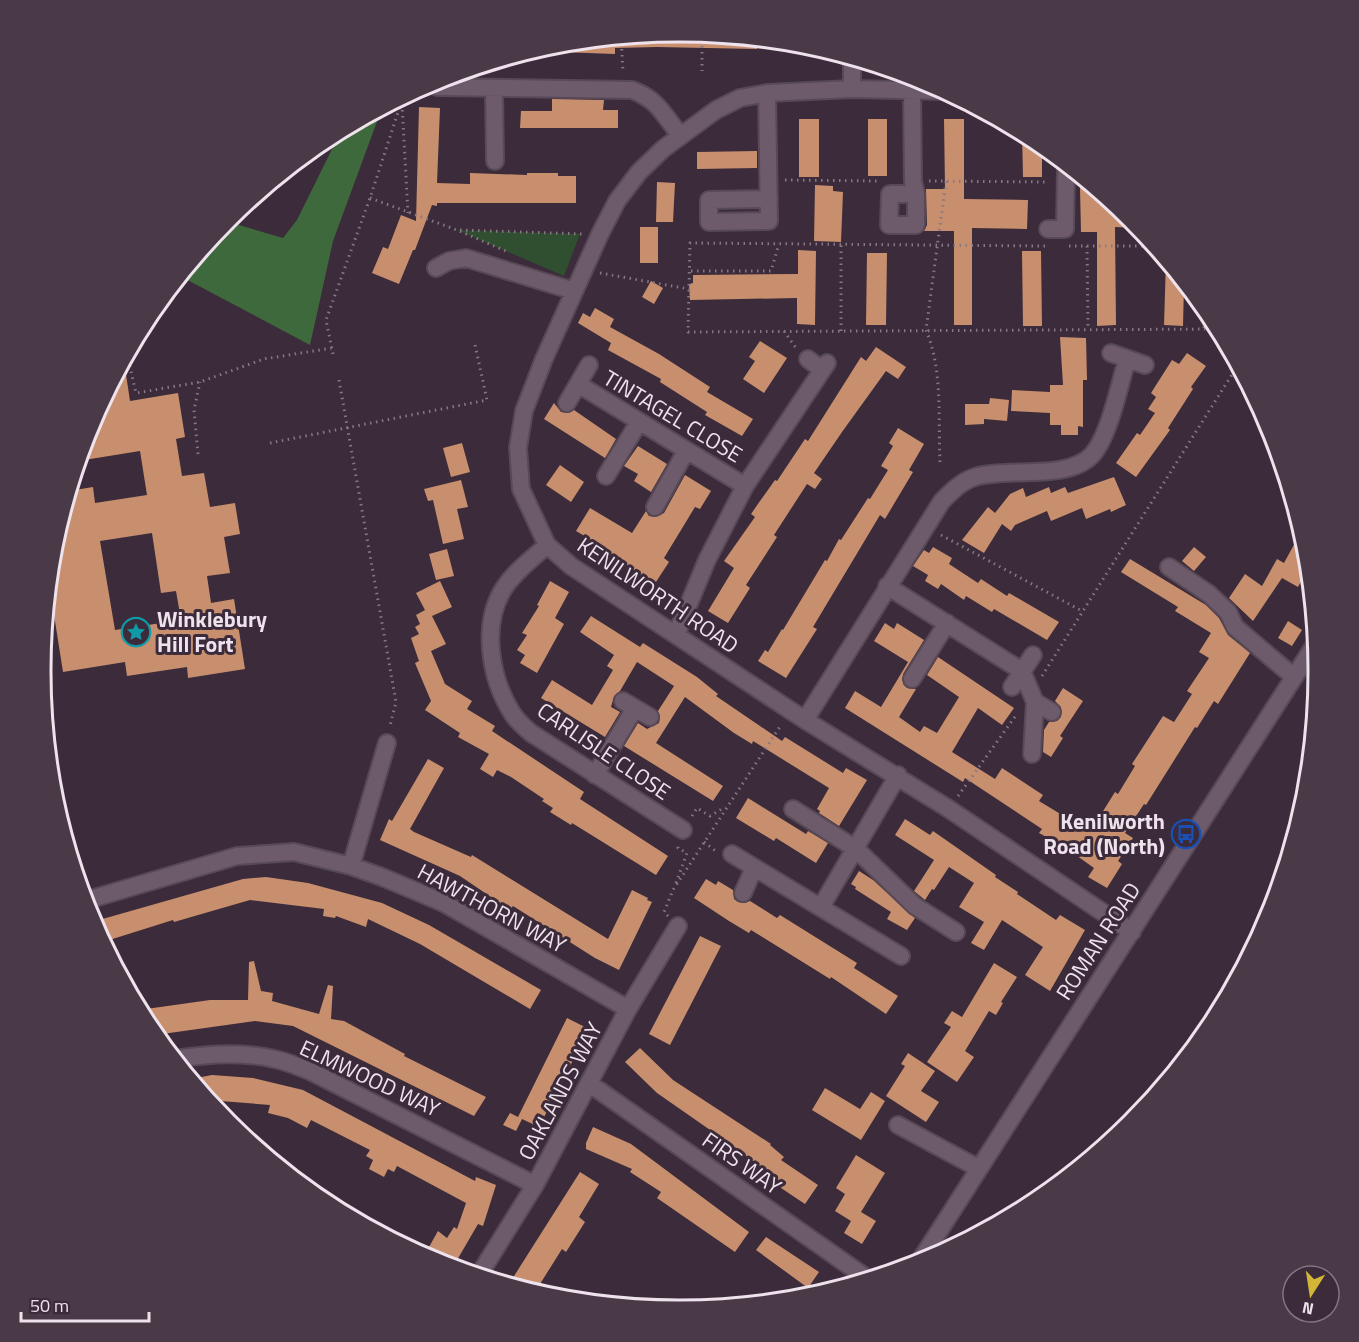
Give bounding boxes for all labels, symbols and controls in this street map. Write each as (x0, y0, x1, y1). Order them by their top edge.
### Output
street label: TINTAGEL CLOSE (597, 361, 749, 471)
street label: KENILWORTH ROAD (570, 528, 746, 662)
place label: Winklebury Hill Fort (157, 602, 267, 661)
place icon: Winklebury Hill Fort (120, 616, 152, 648)
street label: CARLISLE CLOSE (530, 694, 678, 808)
place label: Kenilworth Road (North) (1043, 804, 1165, 863)
bus stop icon: Kenilworth Road (North) (1170, 818, 1202, 850)
street label: HAWTHORN WAY (412, 854, 573, 962)
street label: ROMAN ROAD (1047, 875, 1149, 1007)
street label: OAKLANDS WAY (509, 1016, 611, 1166)
street label: ELMWOOD WAY (294, 1031, 446, 1126)
street label: FIRS WAY (695, 1123, 789, 1203)
north arrow (1281, 1264, 1341, 1324)
scale bar (21, 1285, 148, 1323)
text: 50 m (30, 1292, 69, 1319)
text: N (1300, 1296, 1316, 1322)

